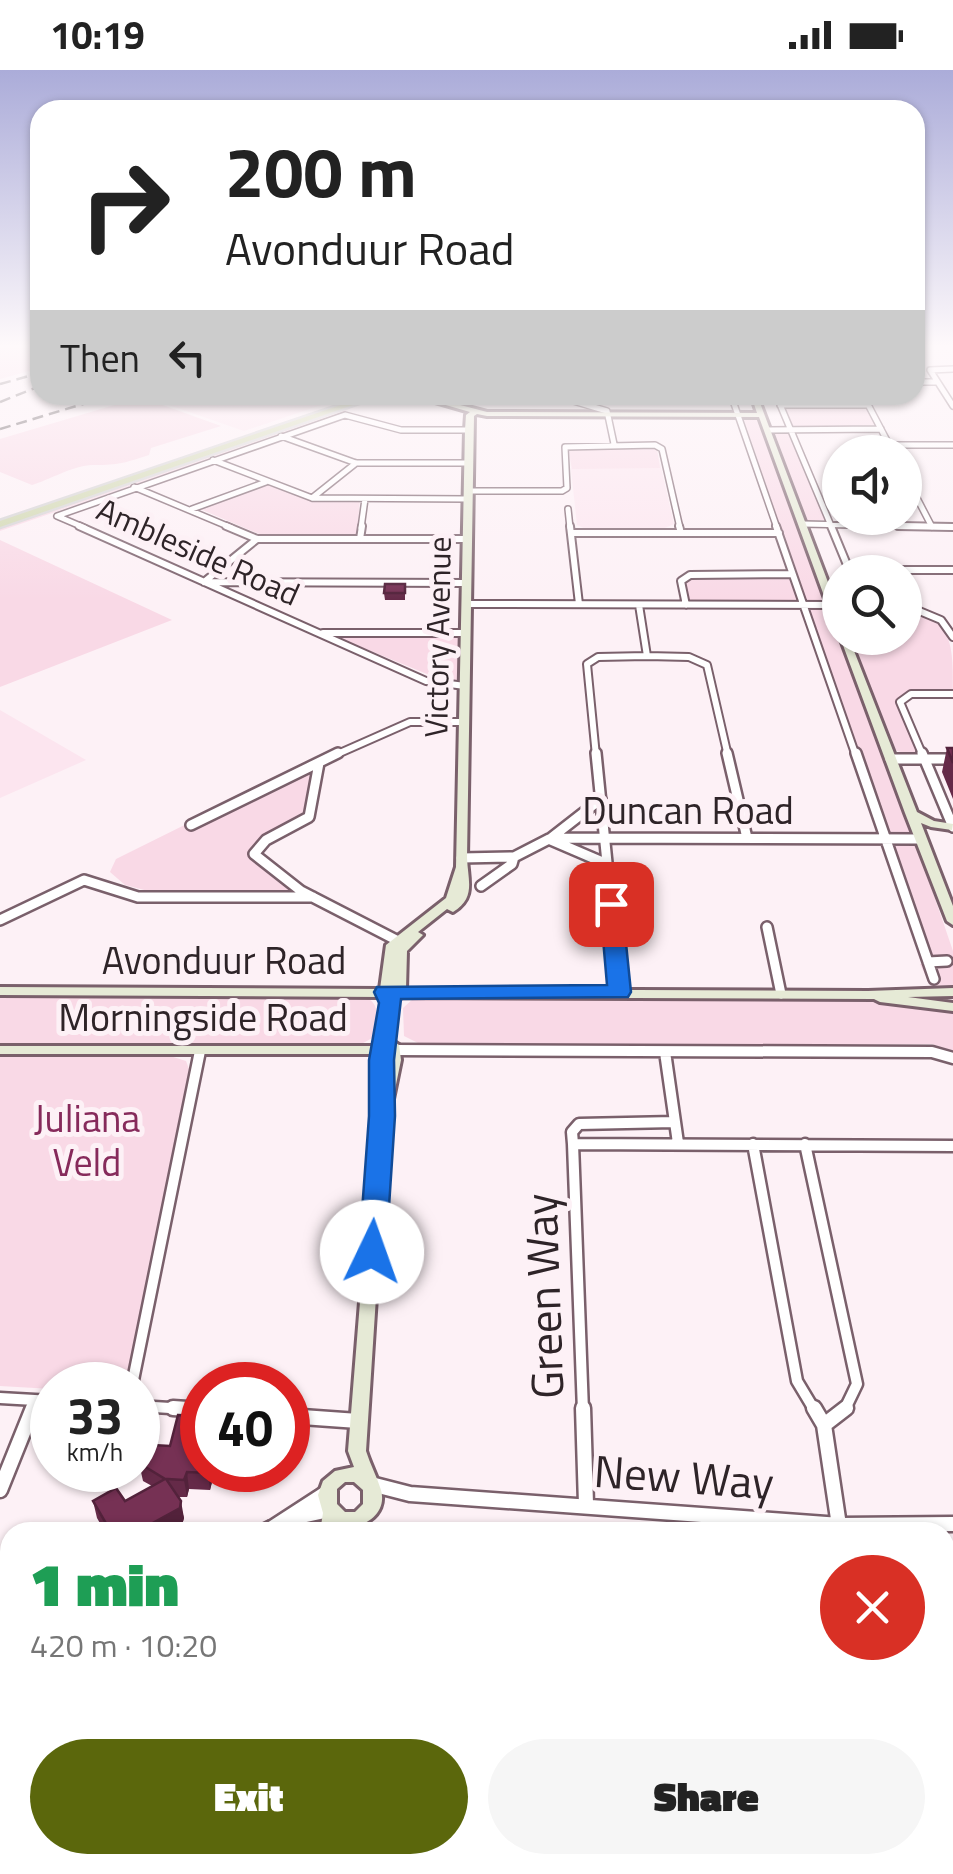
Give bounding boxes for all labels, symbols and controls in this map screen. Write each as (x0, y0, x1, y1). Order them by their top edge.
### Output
text: 10:19 (50, 6, 145, 64)
text: 200 m (225, 118, 417, 224)
icon: right (60, 140, 190, 270)
text: Avonduur Road (225, 214, 515, 282)
text: Then (60, 329, 140, 387)
icon: left (160, 330, 215, 385)
map controls (822, 435, 922, 655)
button: sound (822, 435, 922, 535)
street label: Ambleside Road (89, 485, 308, 617)
street label: Victory Avenue (411, 536, 463, 738)
button: search (822, 555, 922, 655)
street label: Duncan Road (582, 781, 794, 839)
pin (569, 862, 654, 947)
icon: arrive (584, 877, 639, 932)
street label: Avonduur Road (102, 931, 346, 989)
street label: Morningside Road (58, 988, 348, 1046)
park label: Juliana Veld (34, 1089, 140, 1191)
street label: Green Way (505, 1192, 581, 1400)
position arrow (320, 1200, 424, 1304)
speed limit sign: 40 (180, 1362, 310, 1492)
text: 33 (67, 1377, 123, 1453)
text: km/h (67, 1433, 123, 1471)
street label: New Way (592, 1436, 776, 1516)
text: 1 min (30, 1538, 179, 1629)
button: close (820, 1555, 925, 1660)
text: 420 m · 10:20 (30, 1621, 217, 1669)
button: Exit (30, 1739, 468, 1854)
button: Share (488, 1739, 925, 1854)

